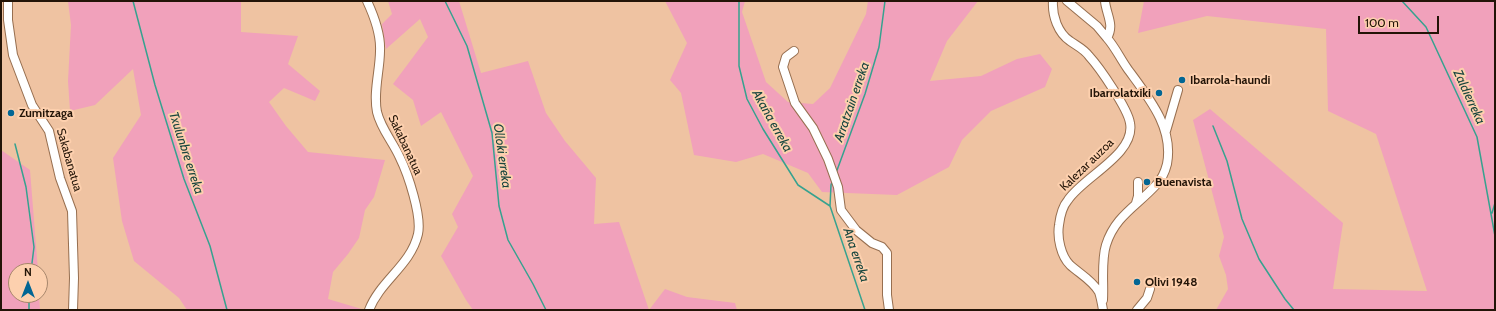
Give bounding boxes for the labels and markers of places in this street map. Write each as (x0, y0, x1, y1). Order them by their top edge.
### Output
place label: Ibarrola-haundi (1190, 73, 1270, 87)
marker: Ibarrola-haundi (1177, 75, 1187, 85)
place label: Ibarrolatxiki (1090, 86, 1151, 100)
marker: Ibarrolatxiki (1154, 88, 1164, 98)
place label: Zumitzaga (19, 106, 73, 120)
marker: Zumitzaga (6, 108, 16, 118)
place label: Buenavista (1155, 175, 1212, 189)
marker: Buenavista (1142, 177, 1152, 187)
place label: Olivi 1948 (1145, 275, 1197, 289)
marker: Olivi 1948 (1132, 277, 1142, 287)

